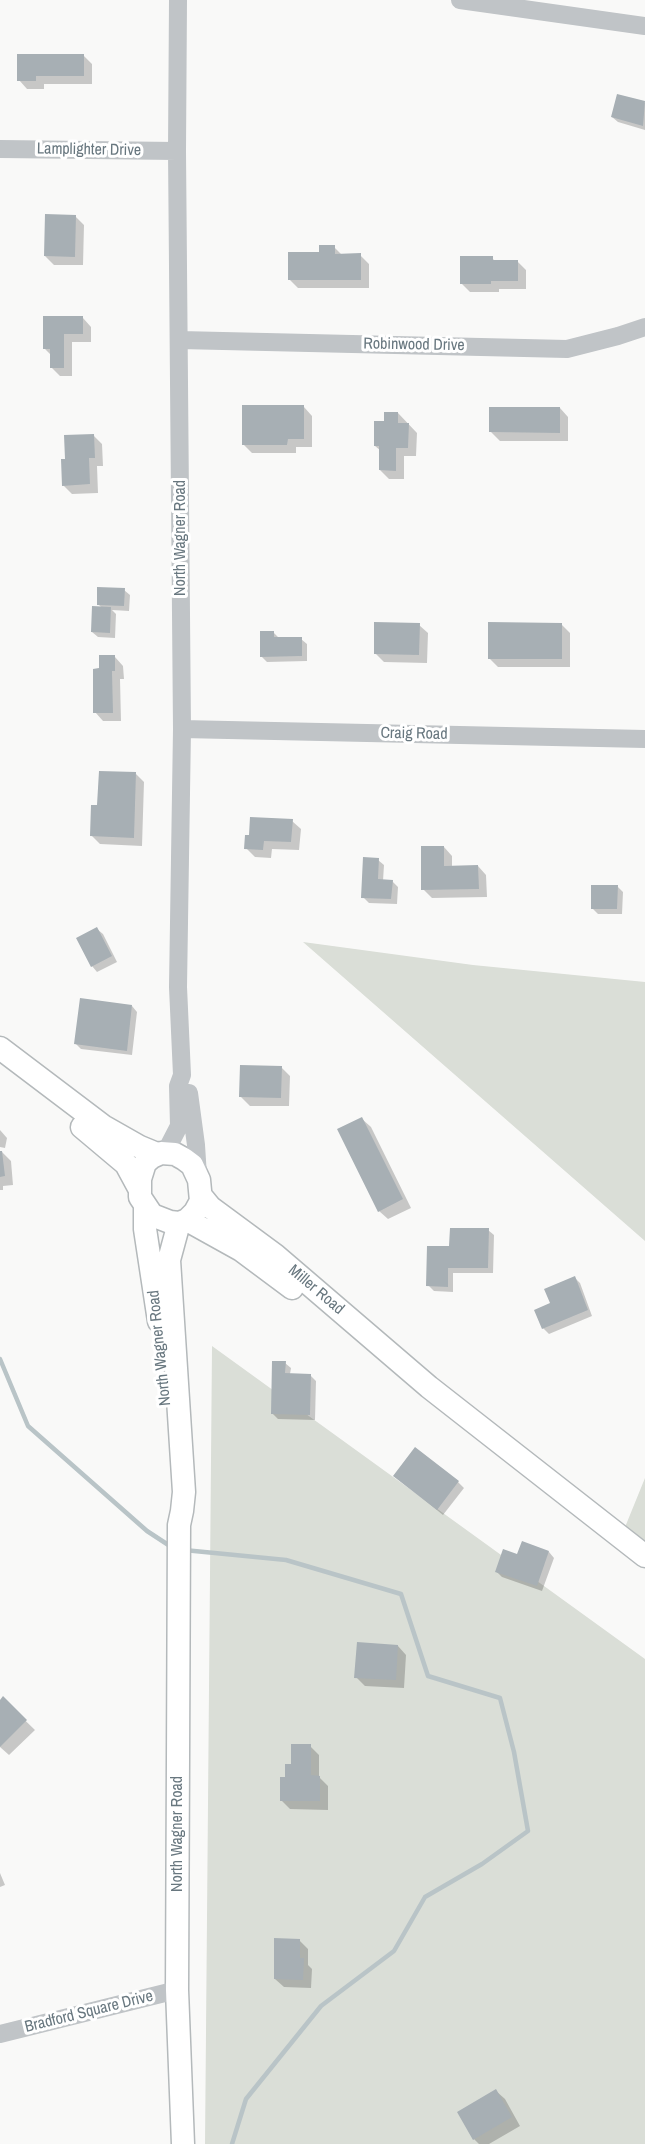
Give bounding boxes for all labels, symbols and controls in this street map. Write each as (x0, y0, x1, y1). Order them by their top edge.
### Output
street label: Lamplighter Drive (37, 139, 141, 161)
street label: Robinwood Drive (363, 335, 465, 355)
street label: North Wagner Road (171, 480, 191, 596)
street label: Craig Road (380, 724, 448, 744)
street label: Miller Road (284, 1261, 348, 1319)
street label: North Wagner Road (144, 1289, 176, 1407)
street label: North Wagner Road (168, 1776, 188, 1892)
street label: Bradford Square Drive (23, 1987, 155, 2037)

